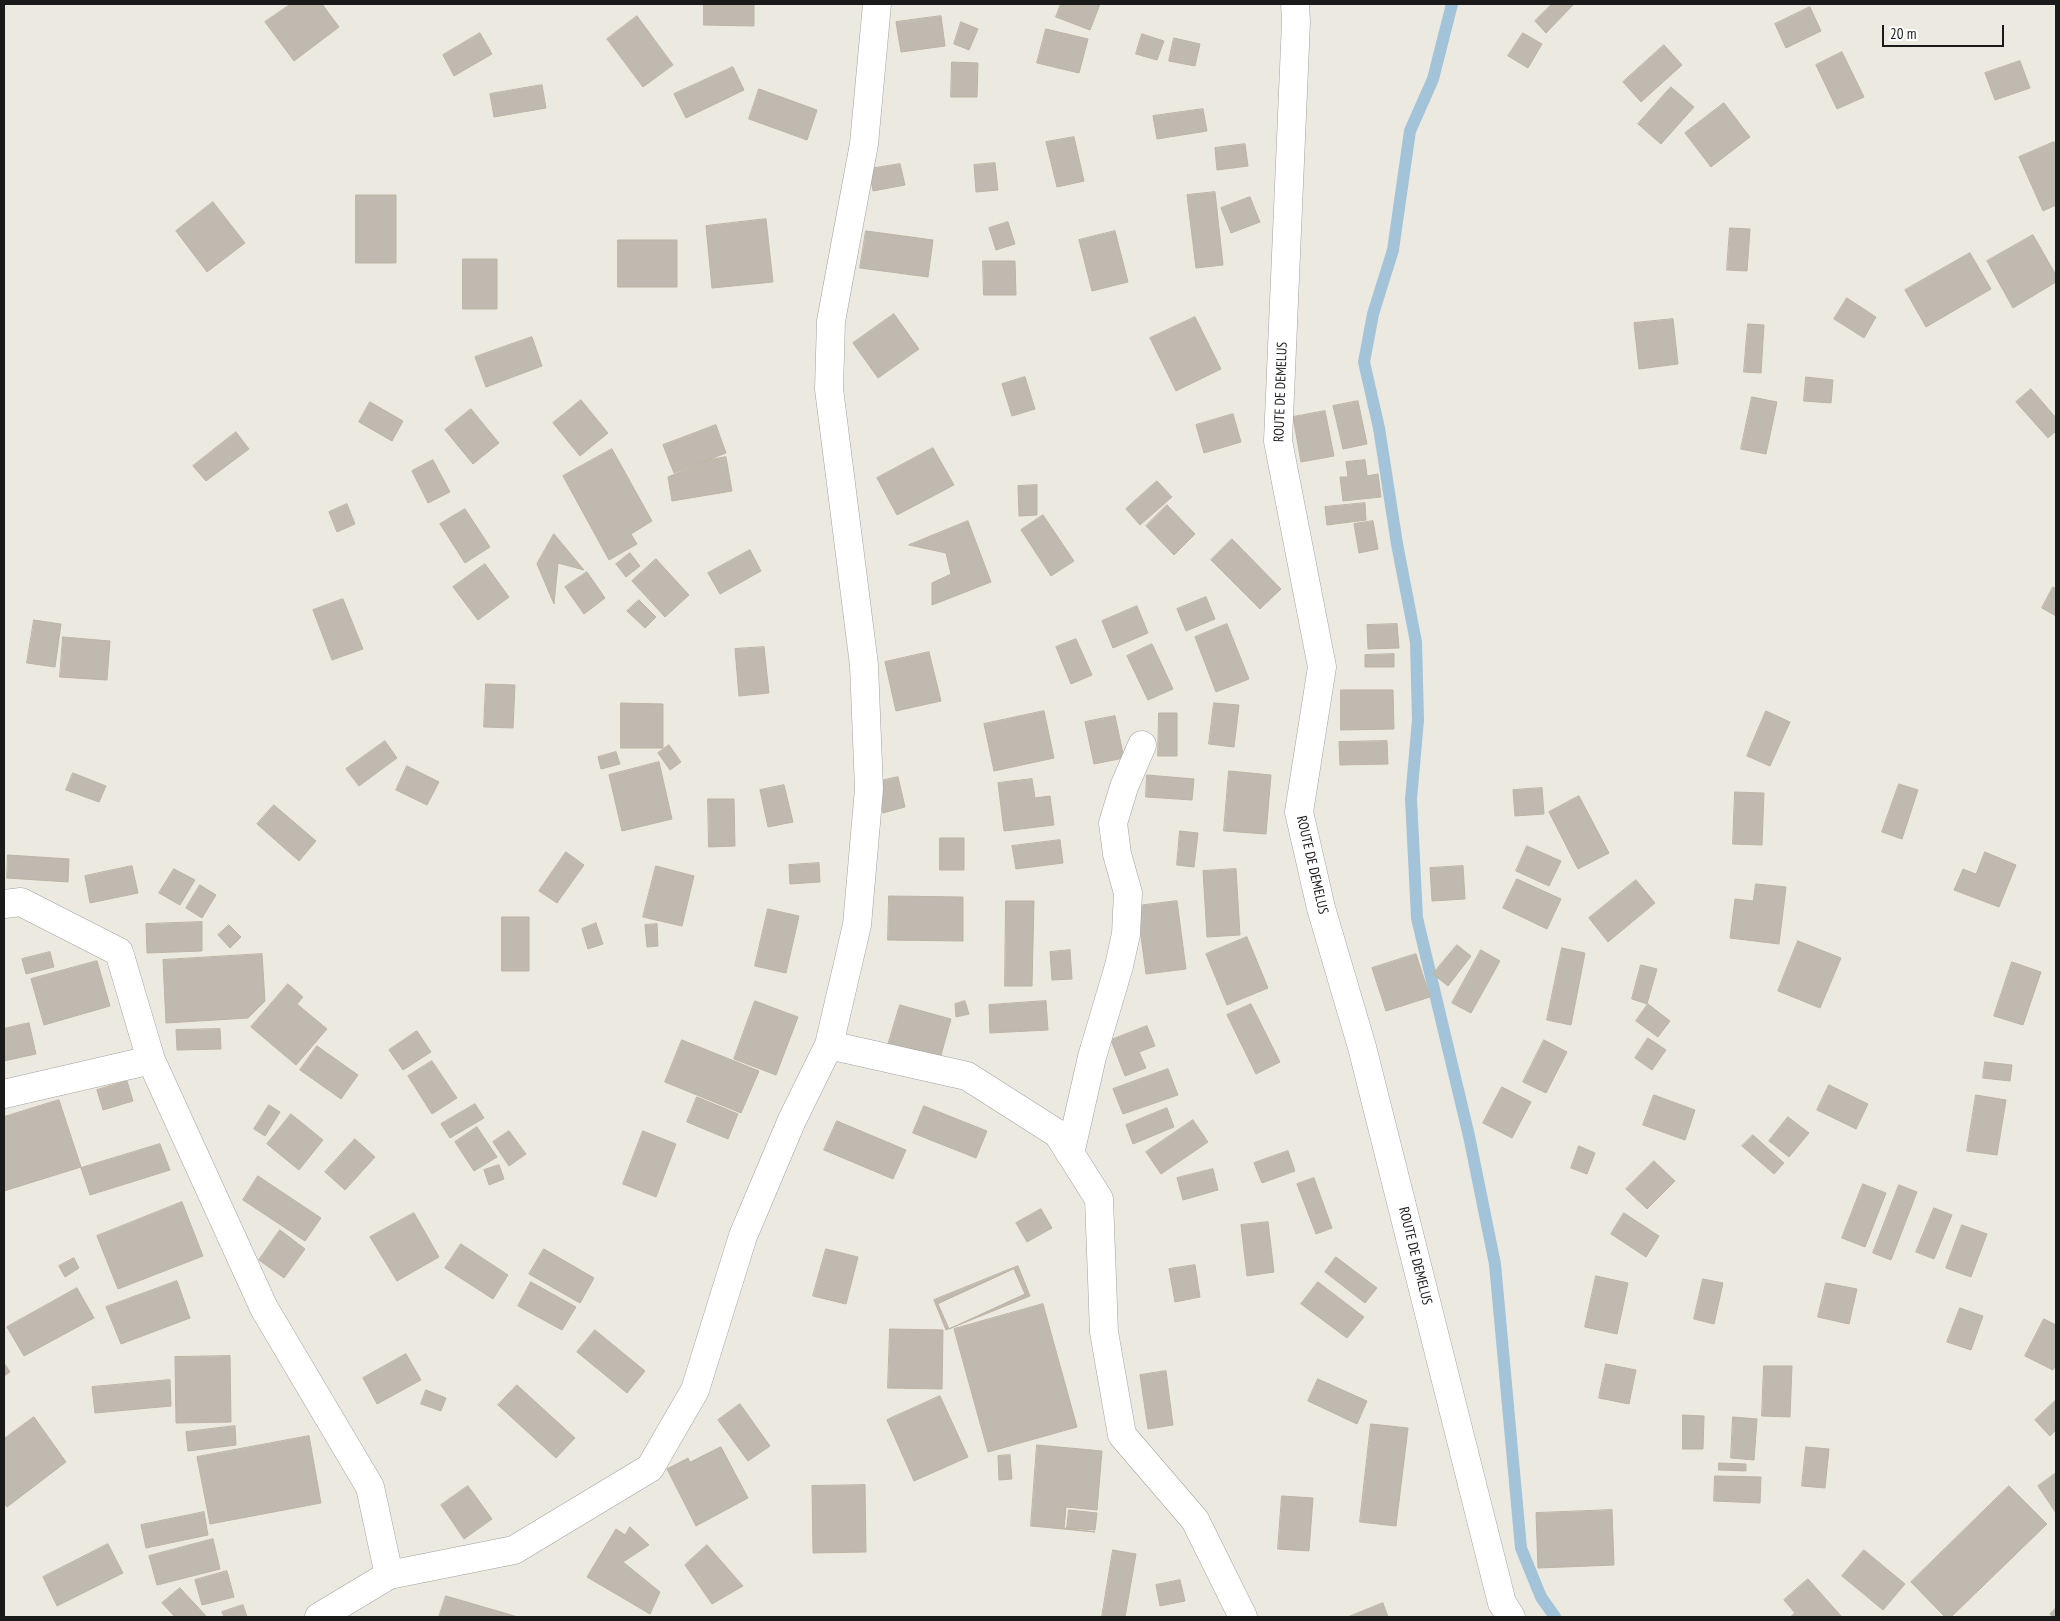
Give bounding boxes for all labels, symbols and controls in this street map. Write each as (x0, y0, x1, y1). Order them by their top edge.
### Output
scale bar (1885, 15, 2008, 47)
text: 20 m (1890, 24, 1916, 43)
street label: ROUTE DE DEMELUS (1271, 342, 1291, 442)
street label: ROUTE DE DEMELUS (1293, 814, 1331, 916)
street label: ROUTE DE DEMELUS (1395, 1205, 1435, 1307)

